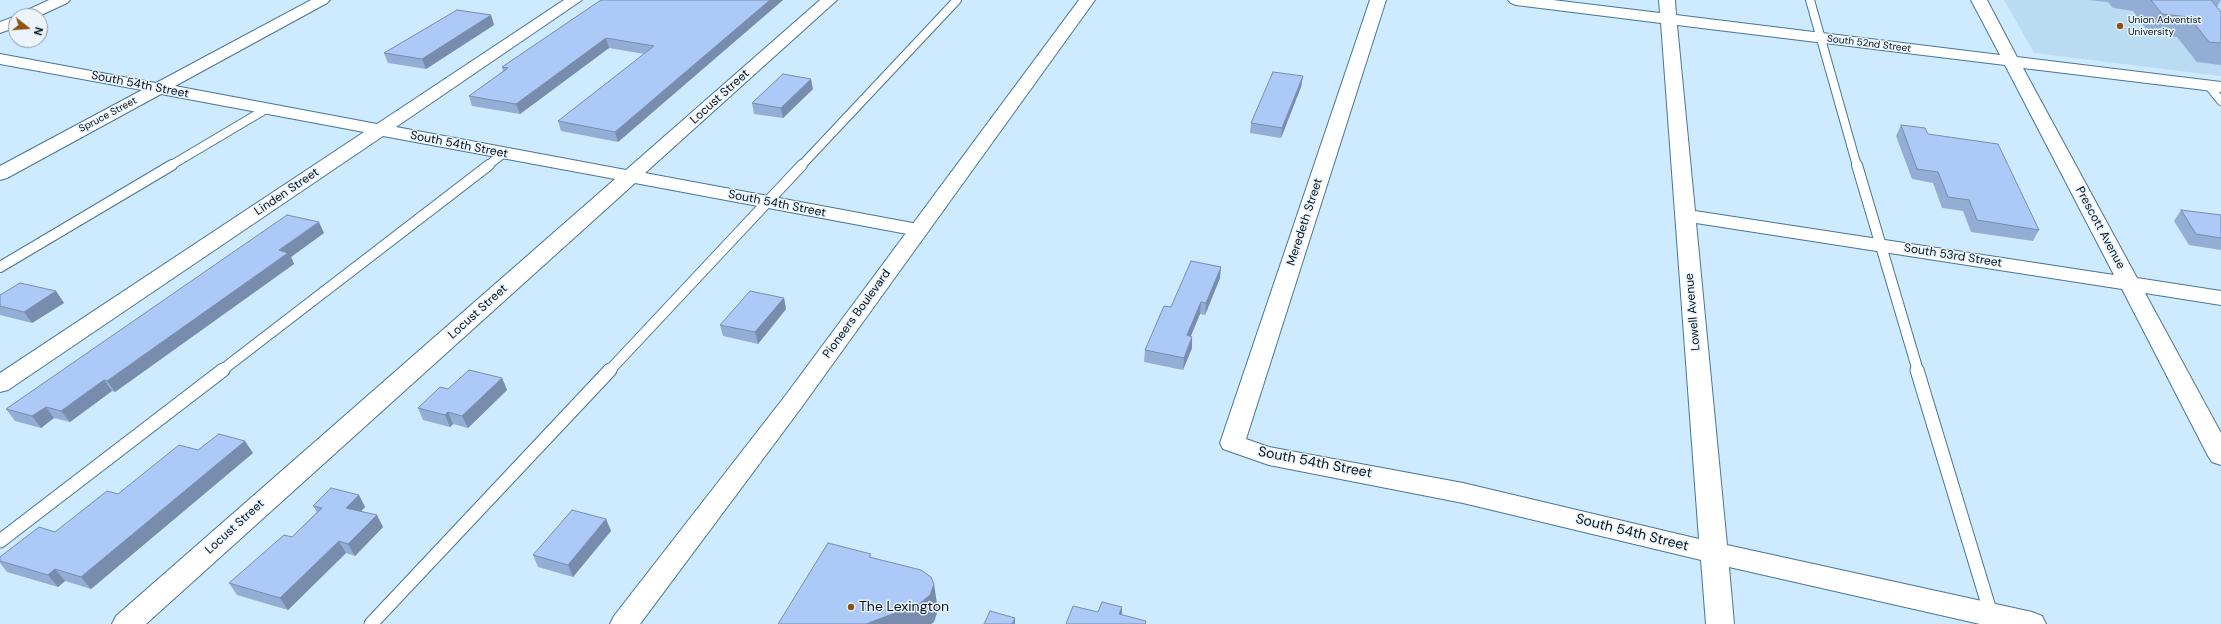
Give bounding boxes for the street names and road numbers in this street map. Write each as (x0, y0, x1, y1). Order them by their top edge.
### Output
street label: South 52nd Street (1826, 33, 1912, 55)
street label: Locust Street (687, 67, 753, 127)
street label: South 54th Street (90, 68, 190, 102)
street label: Spruce Street (77, 95, 139, 135)
street label: South 54th Street (409, 128, 509, 162)
street label: Linden Street (252, 165, 322, 219)
street label: Meredeth Street (1284, 177, 1326, 267)
street label: Prescott Avenue (2072, 184, 2128, 272)
street label: South 54th Street (727, 187, 827, 221)
street label: South 53rd Street (1903, 241, 2003, 271)
street label: Pioneers Boulevard (820, 267, 894, 361)
street label: Lowell Avenue (1682, 273, 1704, 351)
street label: Locust Street (445, 282, 511, 342)
street label: South 54th Street (1257, 444, 1373, 482)
street label: Locust Street (202, 497, 268, 557)
street label: South 54th Street (1574, 511, 1690, 555)

